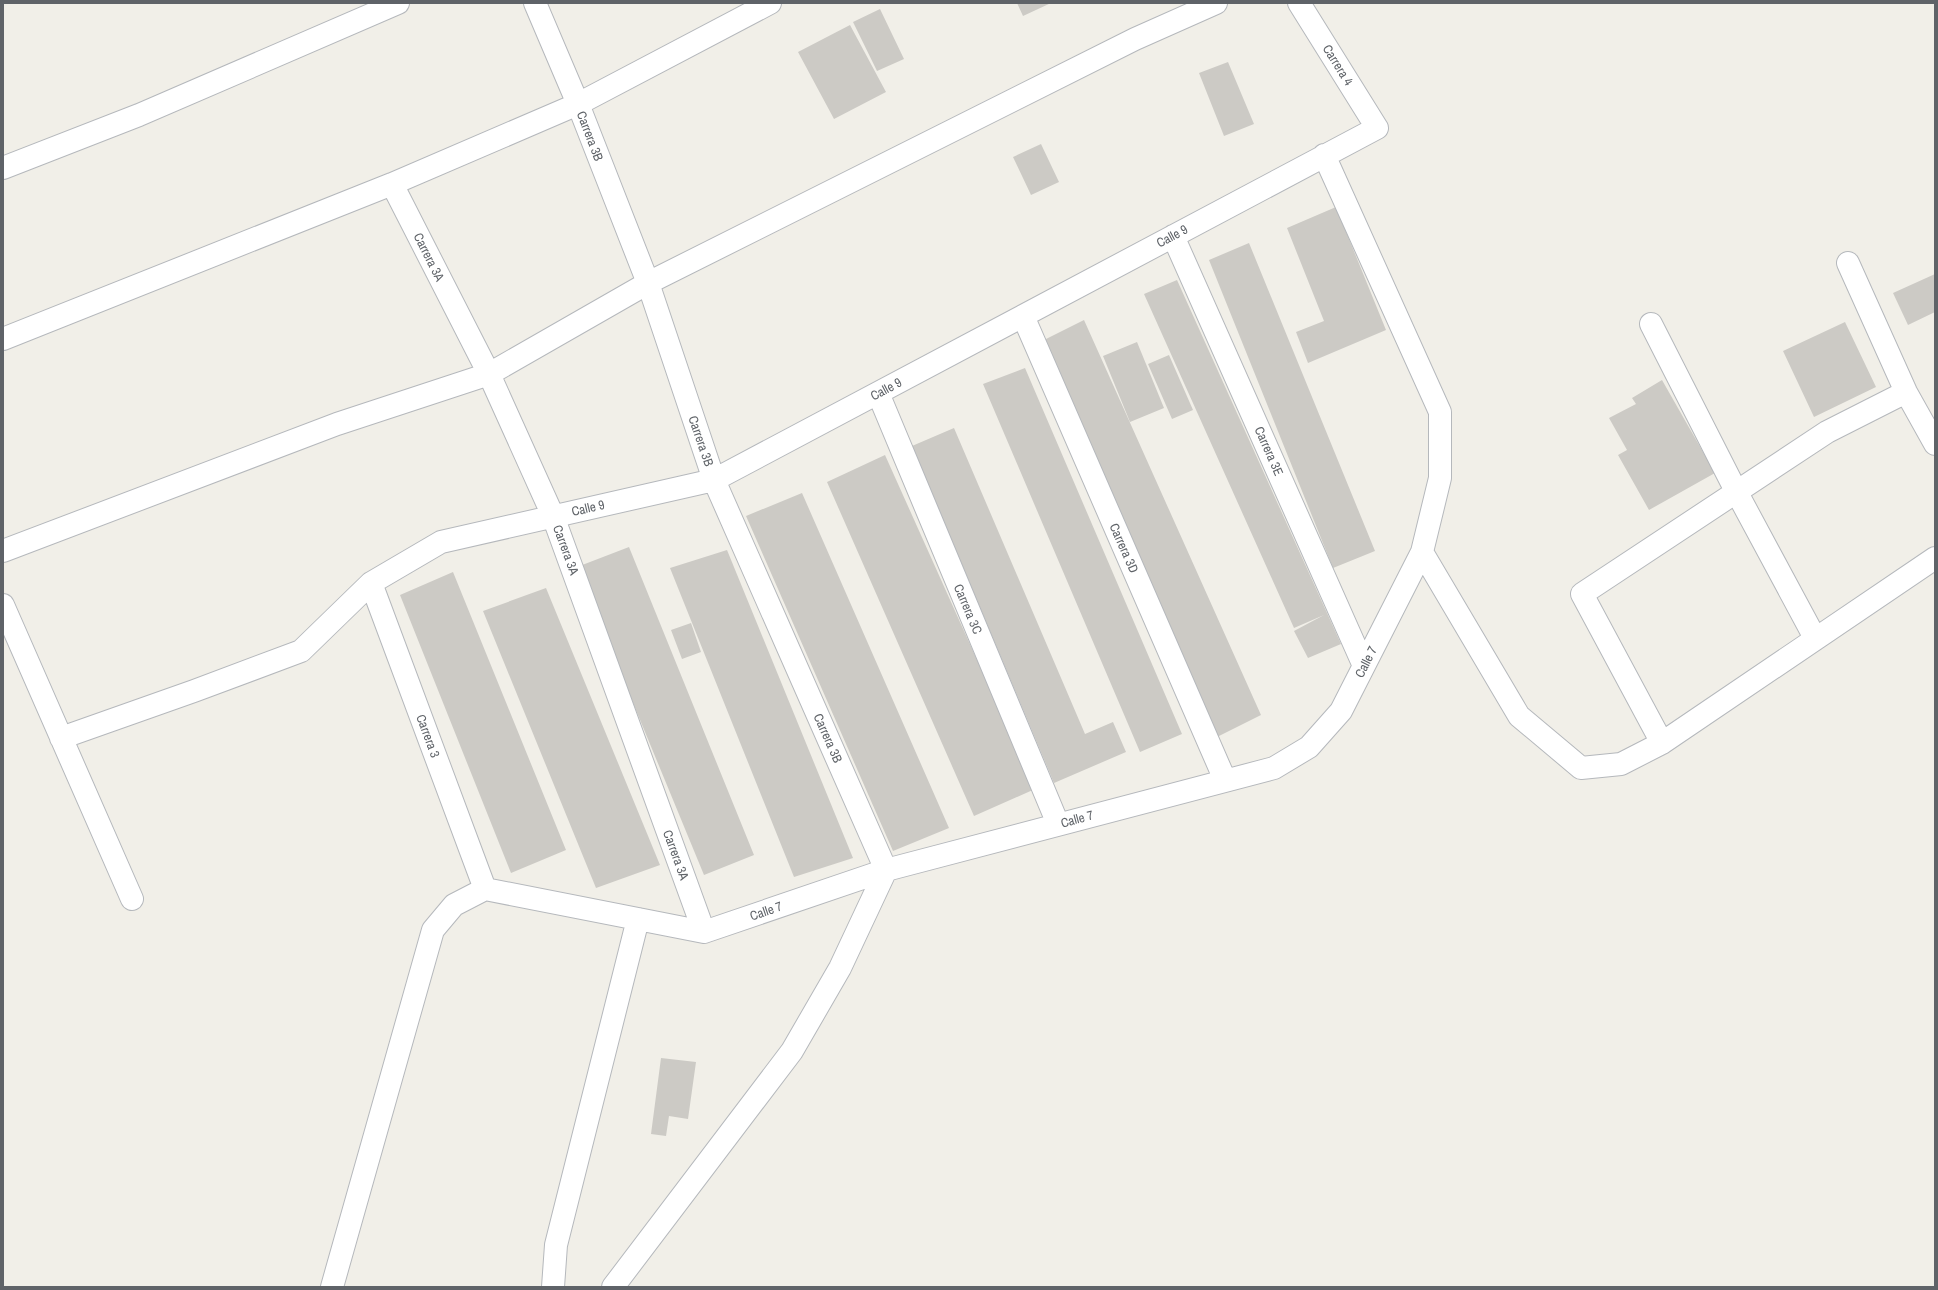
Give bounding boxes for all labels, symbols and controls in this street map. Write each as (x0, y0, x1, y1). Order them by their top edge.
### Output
street label: Carrera 4 (1319, 41, 1357, 89)
street label: Carrera 3B (573, 109, 607, 163)
street label: Calle 9 (1153, 221, 1191, 251)
street label: Carrera 3A (410, 230, 449, 285)
street label: Calle 9 (867, 374, 905, 404)
street label: Carrera 3B (684, 414, 718, 468)
street label: Carrera 3E (1251, 424, 1287, 478)
street label: Calle 9 (570, 496, 606, 520)
street label: Carrera 3D (1106, 520, 1143, 576)
street label: Carrera 3A (549, 523, 583, 578)
street label: Carrera 3C (950, 581, 986, 637)
street label: Calle 7 (1351, 643, 1381, 681)
street label: Carrera 3B (810, 711, 846, 765)
street label: Carrera 3 (412, 712, 444, 760)
street label: Calle 7 (1059, 806, 1095, 832)
street label: Carrera 3A (659, 828, 693, 883)
street label: Calle 7 (748, 898, 785, 924)

